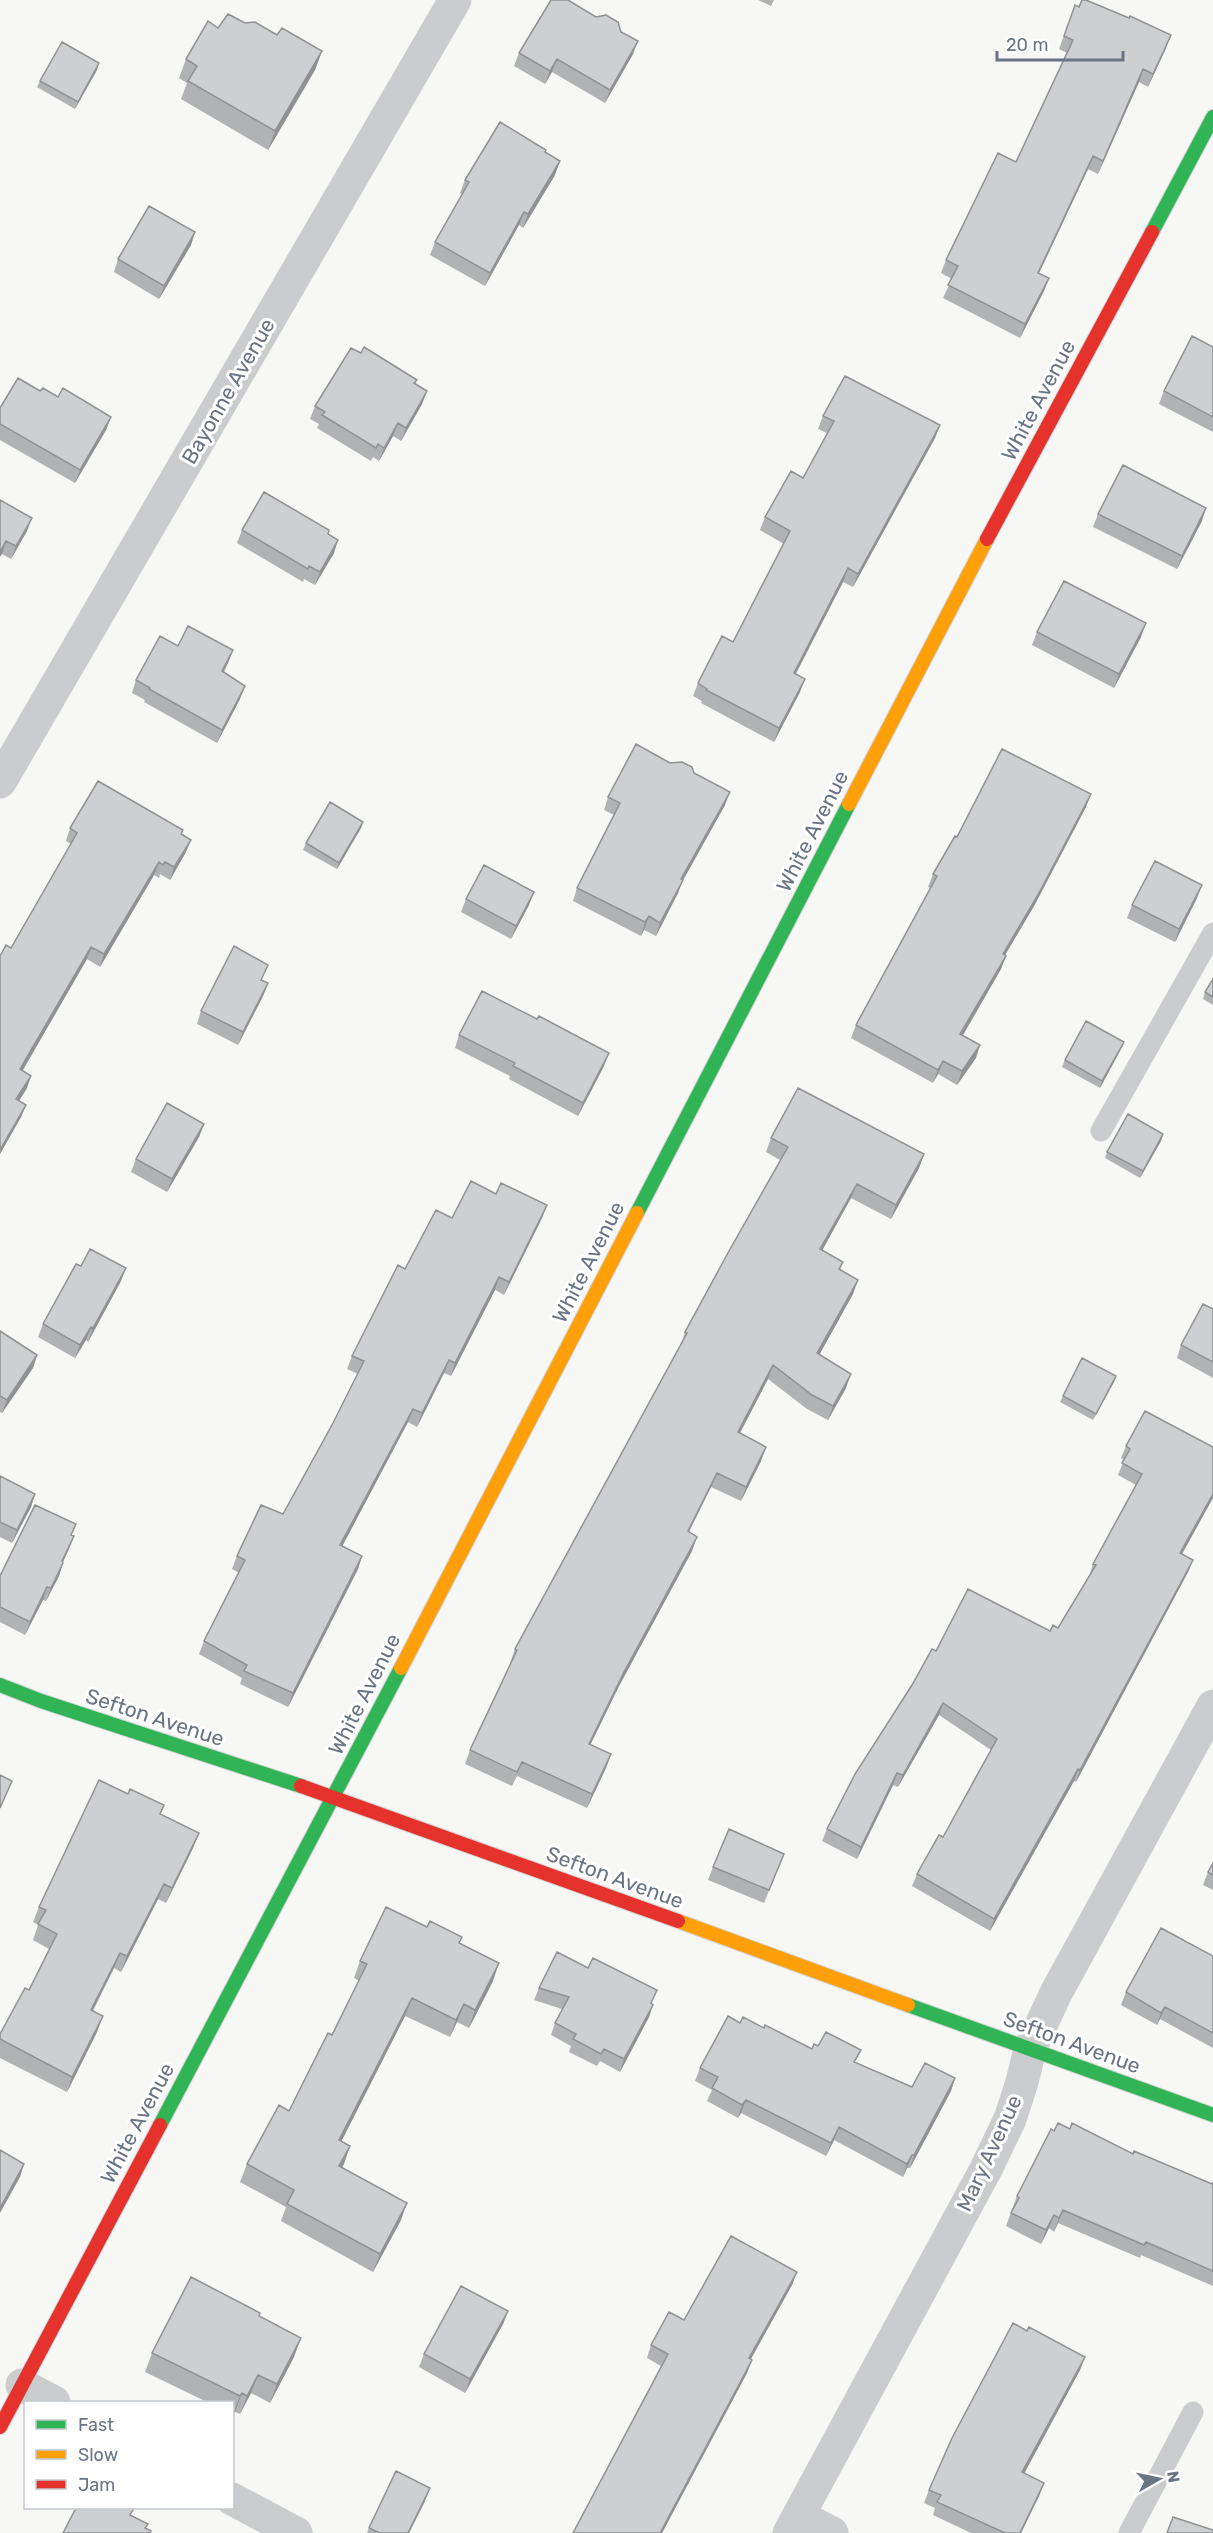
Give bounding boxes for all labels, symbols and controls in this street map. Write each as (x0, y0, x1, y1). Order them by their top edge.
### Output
scale bar (997, 24, 1123, 62)
text: 20 m (1006, 34, 1048, 56)
street label: Bayonne Avenue (176, 314, 280, 468)
street label: White Avenue (996, 335, 1080, 465)
street label: White Avenue (771, 766, 853, 896)
street label: White Avenue (547, 1197, 629, 1327)
street label: White Avenue (323, 1629, 405, 1759)
street label: Sefton Avenue (83, 1683, 227, 1751)
street label: Sefton Avenue (543, 1841, 687, 1913)
street label: Sefton Avenue (1000, 2006, 1144, 2078)
street label: White Avenue (95, 2058, 179, 2188)
street label: Mary Avenue (951, 2091, 1027, 2215)
legend (24, 2401, 234, 2509)
text: Fast (78, 2414, 114, 2436)
text: Slow (78, 2444, 118, 2466)
north arrow (1129, 2449, 1189, 2509)
text: N (1163, 2470, 1184, 2484)
text: Jam (78, 2474, 115, 2496)

